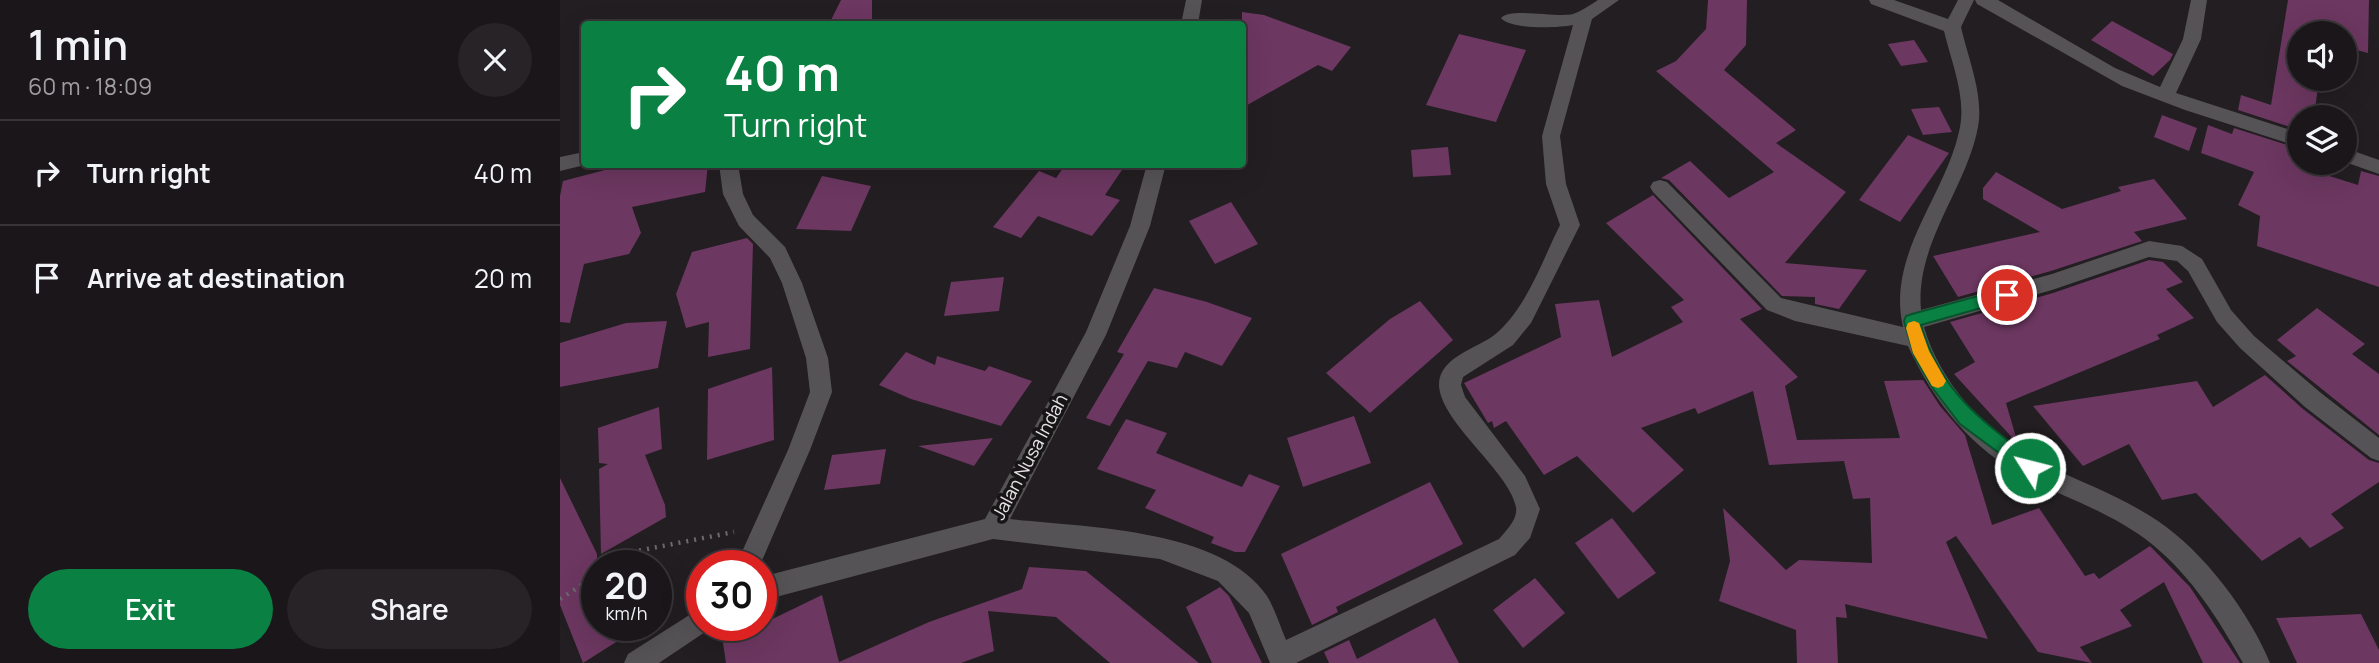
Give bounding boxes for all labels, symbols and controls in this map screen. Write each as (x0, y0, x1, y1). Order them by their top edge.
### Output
text: 1 min (28, 15, 128, 73)
map controls (2287, 21, 2357, 175)
button: sound (2287, 21, 2357, 91)
button: close (458, 23, 532, 97)
text: 40 m (724, 39, 840, 106)
icon: right (609, 49, 700, 140)
text: 60 m · 18:09 (28, 70, 152, 102)
text: Turn right (724, 103, 867, 147)
button: layers (2287, 105, 2357, 175)
icon: right (28, 154, 66, 192)
text: Turn right (87, 155, 211, 191)
text: 40 m (474, 155, 532, 191)
icon: arrive (28, 259, 66, 297)
text: Arrive at destination (87, 260, 345, 296)
text: 20 m (474, 260, 532, 296)
pin (1977, 265, 2037, 325)
icon: arrive (1988, 276, 2026, 314)
street label: Jalan Nusa Indah (986, 389, 1072, 524)
position arrow (1993, 431, 2067, 505)
speed limit sign: 30 (686, 550, 777, 641)
text: 20 (605, 562, 648, 610)
button: Exit (28, 569, 273, 649)
button: Share (287, 569, 532, 649)
text: km/h (606, 601, 647, 625)

